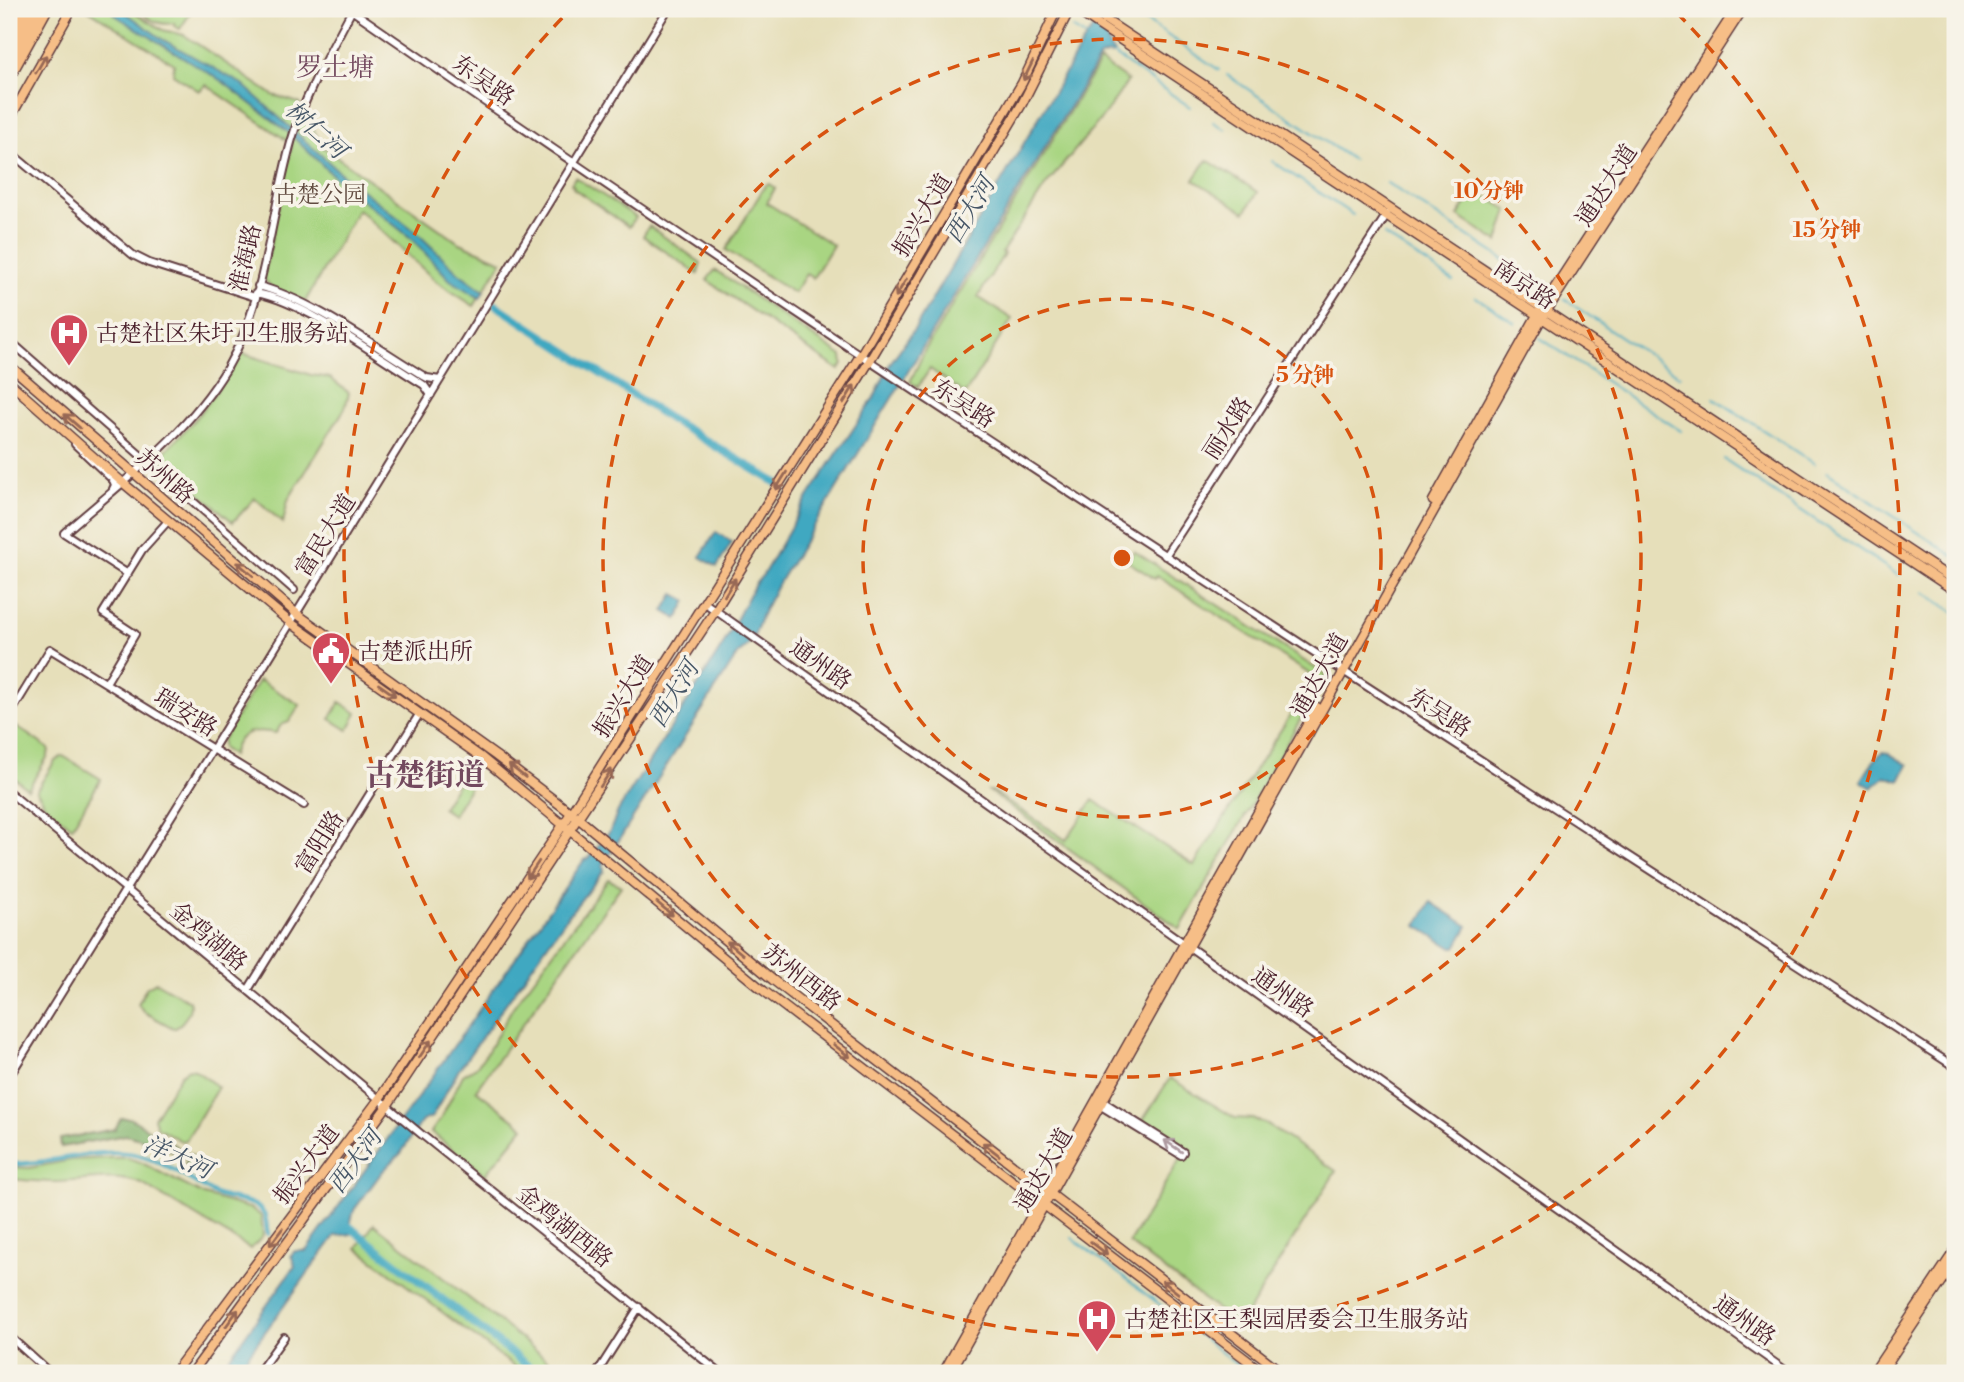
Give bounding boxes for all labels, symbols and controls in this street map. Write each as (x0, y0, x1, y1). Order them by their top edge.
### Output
street label: 东吴路 (447, 50, 520, 112)
district label: 罗土塘 (296, 52, 374, 84)
one-way arrow (34, 55, 48, 75)
one-way arrow (1021, 60, 1034, 81)
water label: 树仁河 (279, 96, 355, 169)
street label: 通达大道 (1570, 139, 1644, 232)
street label: 振兴大道 (887, 169, 959, 262)
water label: 西大河 (939, 169, 1004, 249)
text: 10 分钟 (1454, 179, 1524, 205)
park label: 古楚公园 (274, 181, 366, 209)
text: 15 分钟 (1793, 218, 1861, 244)
street label: 淮海路 (225, 221, 267, 295)
street label: 南京路 (1488, 254, 1561, 316)
one-way arrow (893, 277, 907, 297)
hospital icon: 古楚社区朱圩卫生服务站 (48, 312, 90, 367)
place label: 古楚社区朱圩卫生服务站 (96, 320, 349, 348)
text: 5 分钟 (1276, 363, 1334, 389)
street label: 东吴路 (927, 373, 1000, 434)
one-way arrow (843, 384, 857, 404)
street label: 丽水路 (1197, 392, 1258, 465)
one-way arrow (63, 413, 81, 429)
street label: 苏州路 (129, 444, 200, 510)
one-way arrow (774, 471, 788, 491)
street label: 富民大道 (290, 489, 362, 582)
centre of rings (1110, 546, 1134, 570)
one-way arrow (236, 562, 254, 577)
one-way arrow (723, 578, 737, 598)
street label: 通达大道 (1285, 628, 1354, 723)
public building icon: 古楚派出所 (310, 630, 352, 685)
street label: 通州路 (784, 634, 857, 696)
place label: 古楚派出所 (358, 638, 473, 666)
street label: 振兴大道 (588, 650, 660, 743)
water label: 西大河 (643, 653, 708, 733)
street label: 东吴路 (1403, 682, 1476, 743)
street label: 瑞安路 (149, 683, 222, 743)
one-way arrow (377, 683, 396, 697)
district label: 古楚街道 (365, 757, 485, 795)
one-way arrow (508, 764, 526, 779)
one-way arrow (599, 769, 613, 789)
street label: 富阳路 (290, 806, 350, 879)
one-way arrow (526, 859, 540, 879)
street label: 金鸡湖路 (164, 896, 253, 977)
one-way arrow (656, 901, 674, 917)
street label: 苏州西路 (757, 938, 846, 1017)
one-way arrow (726, 940, 744, 956)
street label: 通州路 (1246, 962, 1319, 1024)
one-way arrow (418, 1040, 433, 1059)
one-way arrow (833, 1044, 851, 1059)
street label: 振兴大道 (268, 1119, 346, 1210)
water label: 西大河 (323, 1120, 391, 1200)
street label: 通达大道 (1009, 1124, 1079, 1217)
water label: 洋大河 (139, 1130, 220, 1188)
one-way arrow (1164, 1138, 1183, 1153)
one-way arrow (982, 1141, 1001, 1156)
street label: 金鸡湖西路 (511, 1180, 618, 1274)
one-way arrow (269, 1227, 284, 1245)
one-way arrow (1089, 1240, 1108, 1255)
one-way arrow (1161, 1279, 1180, 1294)
street label: 通州路 (1708, 1290, 1781, 1352)
hospital icon: 古楚社区王梨园居委会卫生服务站 (1076, 1298, 1118, 1353)
place label: 古楚社区王梨园居委会卫生服务站 (1124, 1306, 1469, 1334)
one-way arrow (225, 1309, 239, 1328)

